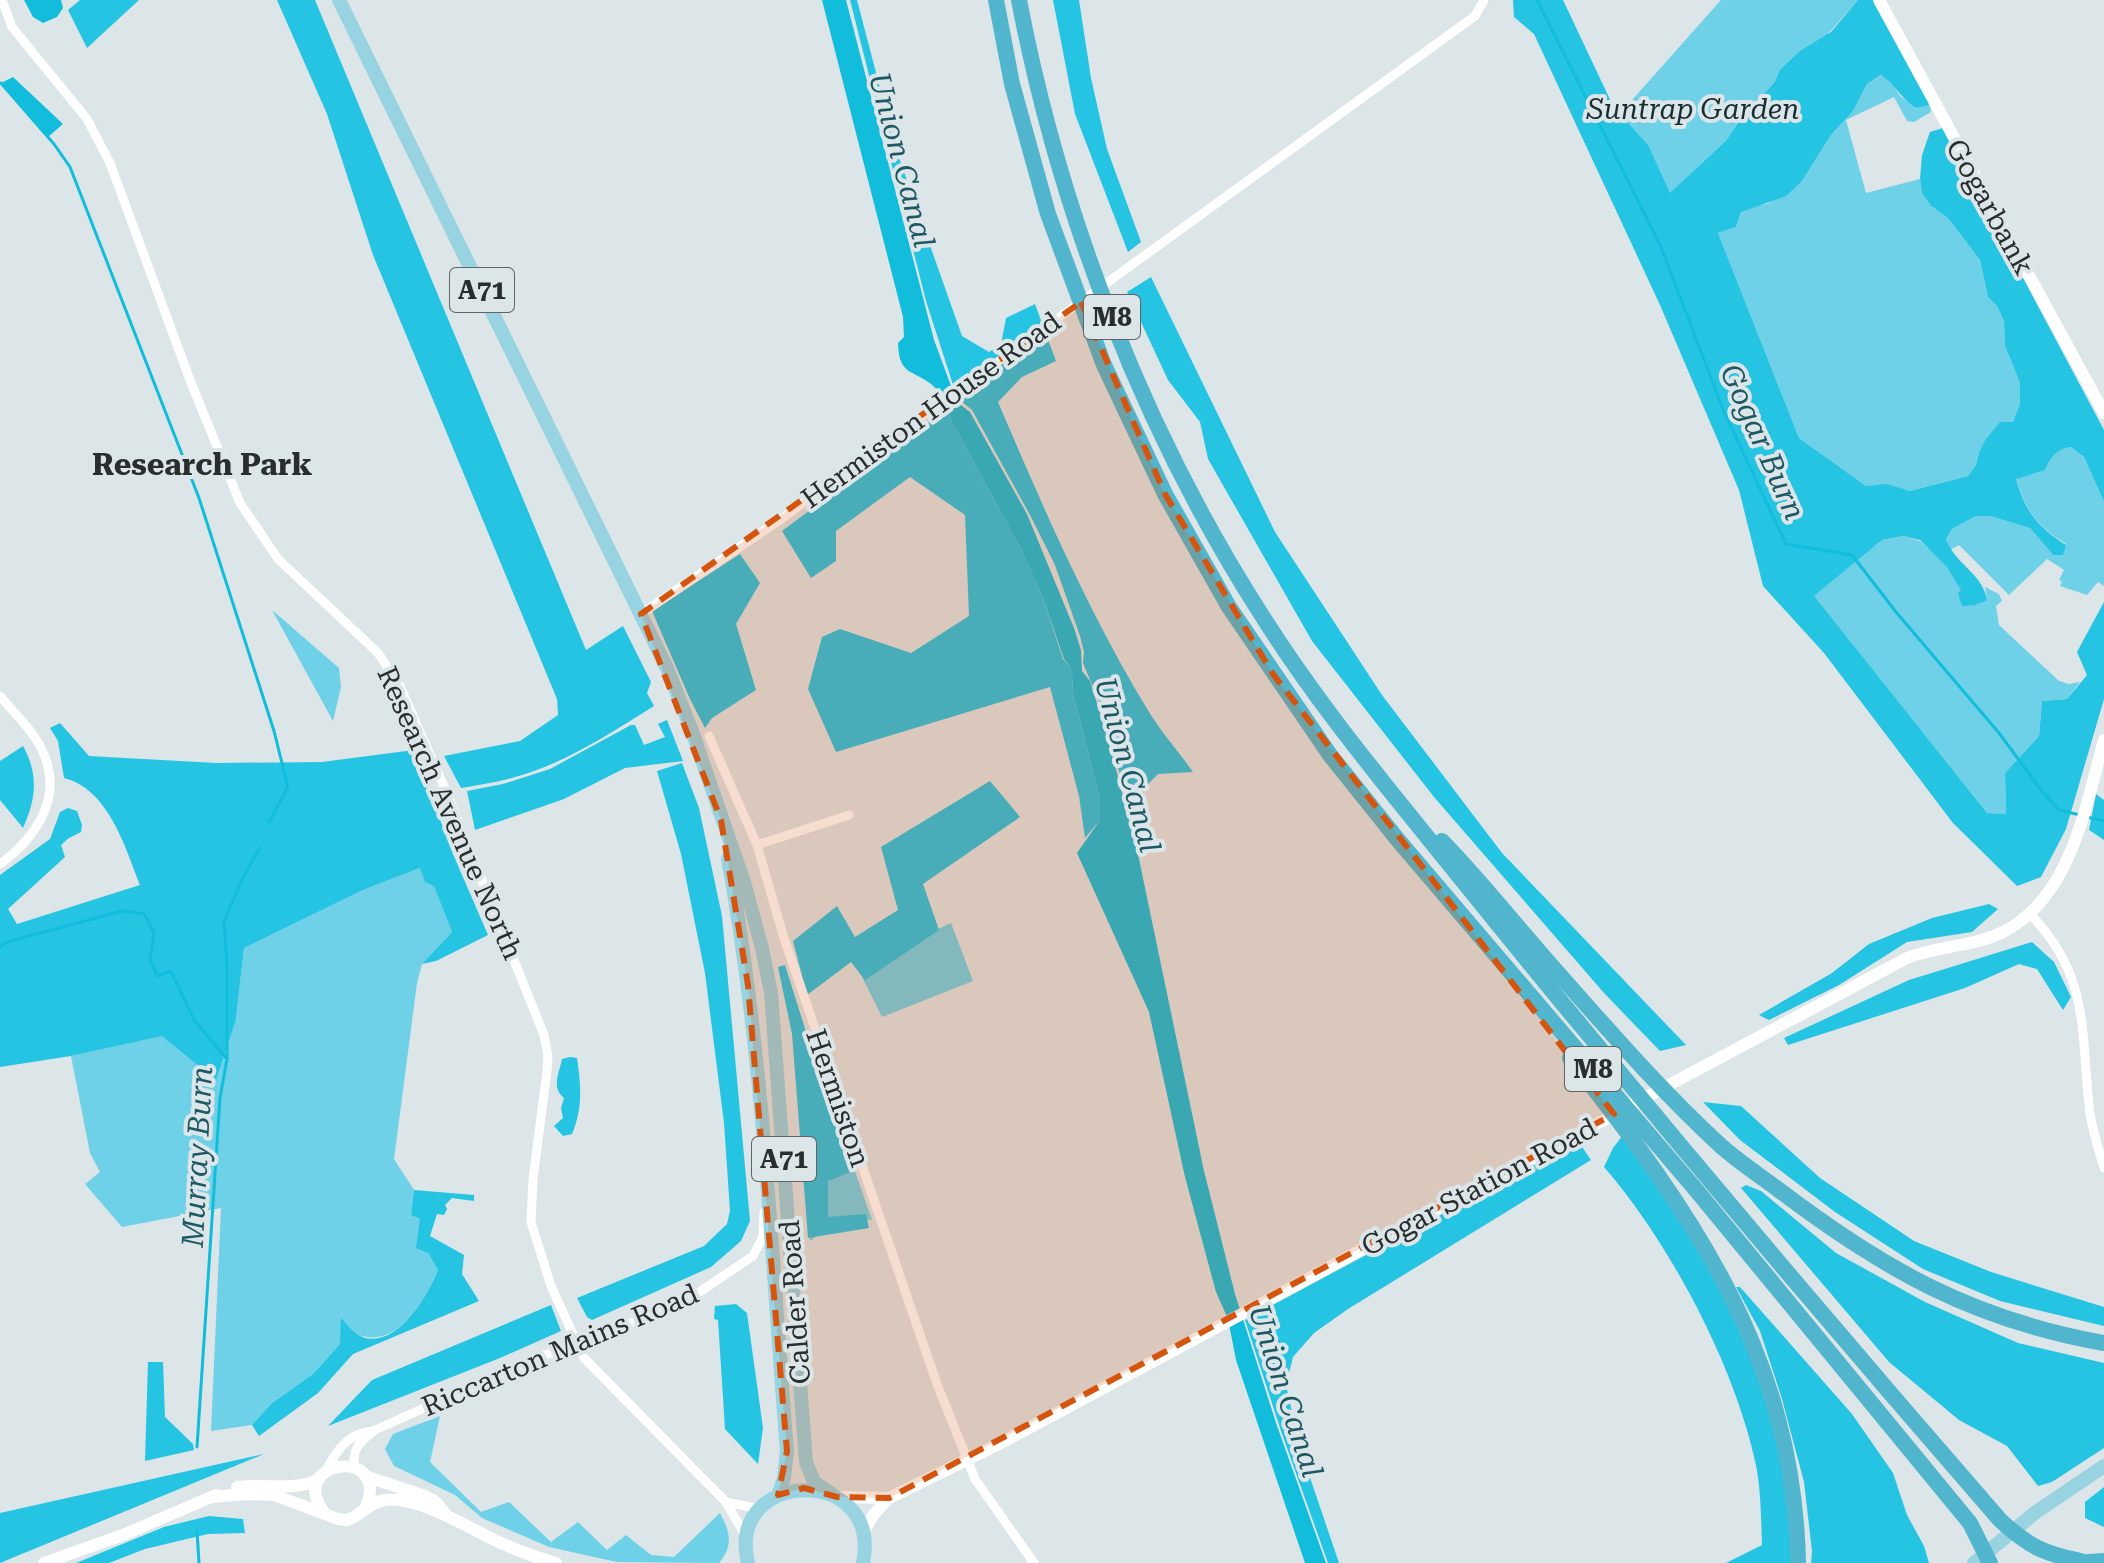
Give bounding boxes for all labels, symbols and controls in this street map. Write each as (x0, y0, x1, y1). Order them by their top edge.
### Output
water label: Union Canal (862, 69, 942, 251)
park label: Suntrap Garden (1586, 93, 1799, 126)
street label: Gogarbank (1939, 133, 2041, 281)
road number: A71 (450, 268, 514, 312)
road number: M8 (1084, 295, 1140, 339)
street label: Hermiston House Road (795, 305, 1067, 515)
water label: Gogar Burn (1713, 359, 1813, 525)
district label: Research Park (92, 447, 312, 482)
street label: Research Avenue North (370, 661, 530, 965)
water label: Union Canal (1088, 674, 1168, 856)
street label: Hermiston (799, 1025, 877, 1171)
road number: M8 (1565, 1047, 1621, 1091)
water label: Murray Burn (175, 1066, 219, 1249)
street label: Gogar Station Road (1356, 1111, 1602, 1263)
road number: A71 (752, 1137, 816, 1181)
street label: Calder Road (773, 1219, 817, 1385)
street label: Riccarton Mains Road (417, 1277, 703, 1423)
water label: Union Canal (1242, 1300, 1330, 1482)

